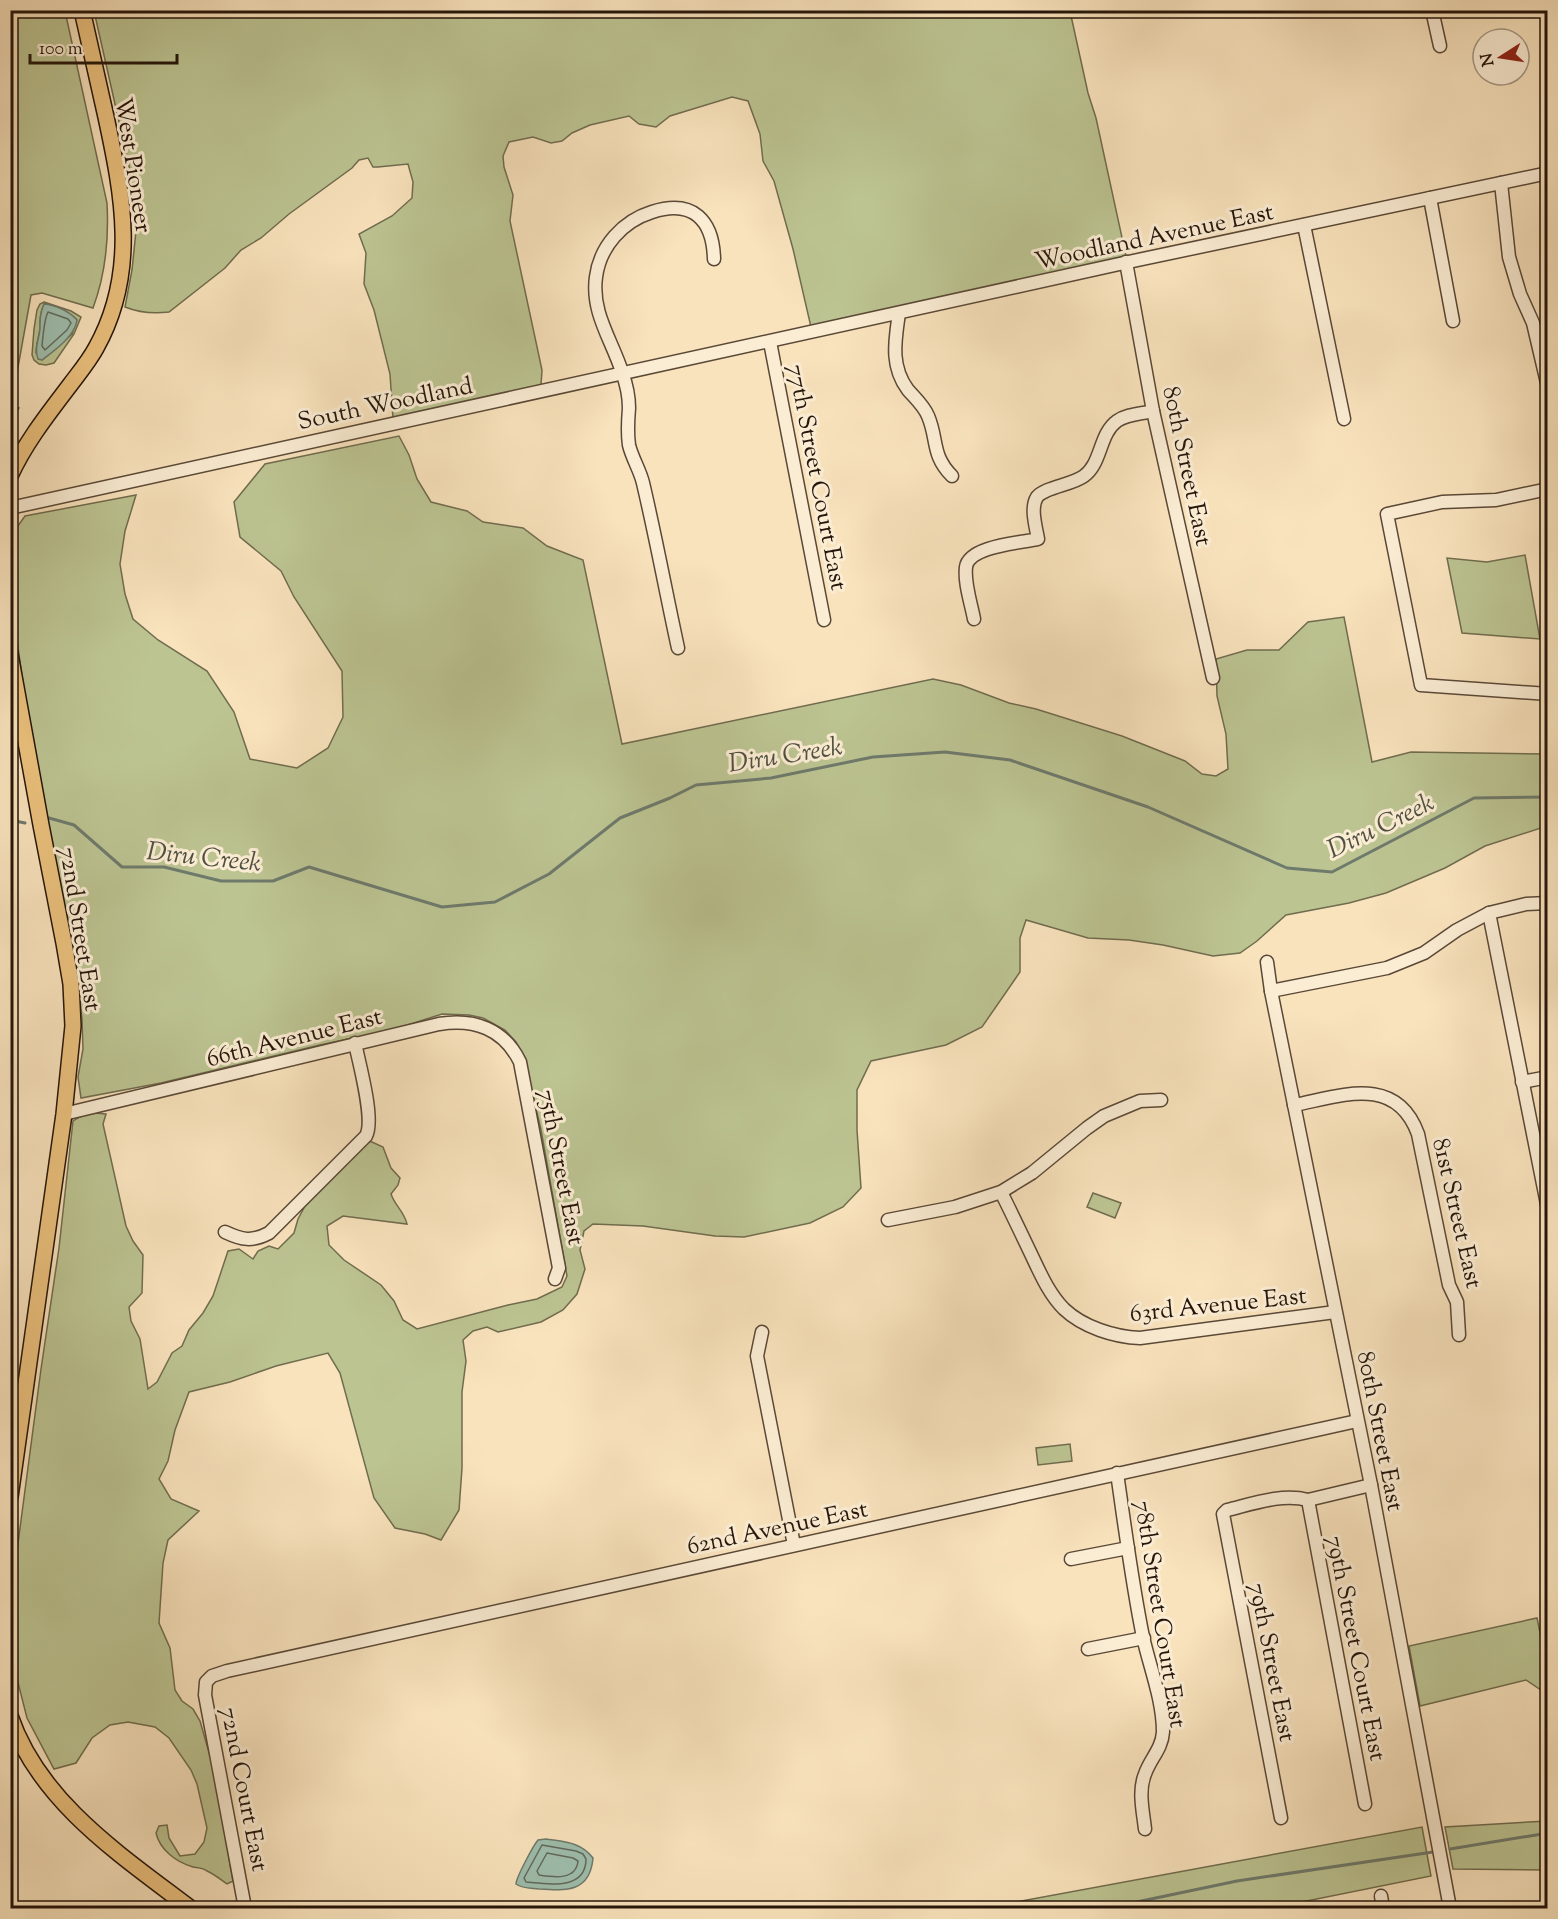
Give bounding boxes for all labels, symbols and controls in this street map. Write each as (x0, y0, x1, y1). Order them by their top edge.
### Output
scale bar (30, 27, 177, 65)
north arrow (1471, 27, 1531, 87)
text: 100 m (39, 37, 83, 63)
text: N (1476, 51, 1501, 68)
street label: West Pioneer (105, 95, 159, 235)
street label: Woodland Avenue East (1032, 196, 1277, 280)
street label: 77th Street Court East (777, 361, 855, 593)
street label: South Woodland (295, 370, 476, 440)
street label: 80th Street East (1153, 384, 1220, 549)
water label: Diru Creek (726, 729, 845, 784)
water label: Diru Creek (1321, 785, 1441, 869)
water label: Diru Creek (145, 834, 263, 883)
street label: 72nd Street East (49, 845, 109, 1014)
street label: 66th Avenue East (203, 1001, 386, 1077)
street label: 75th Street East (528, 1087, 592, 1248)
street label: 81st Street East (1422, 1135, 1490, 1292)
street label: 63rd Avenue East (1128, 1280, 1308, 1332)
street label: 80th Street East (1347, 1348, 1411, 1514)
street label: 62nd Avenue East (684, 1493, 871, 1565)
street label: 78th Street Court East (1124, 1498, 1194, 1730)
street label: 79th Street Court East (1317, 1533, 1394, 1764)
street label: 79th Street East (1239, 1580, 1303, 1745)
street label: 72nd Court East (210, 1704, 276, 1874)

